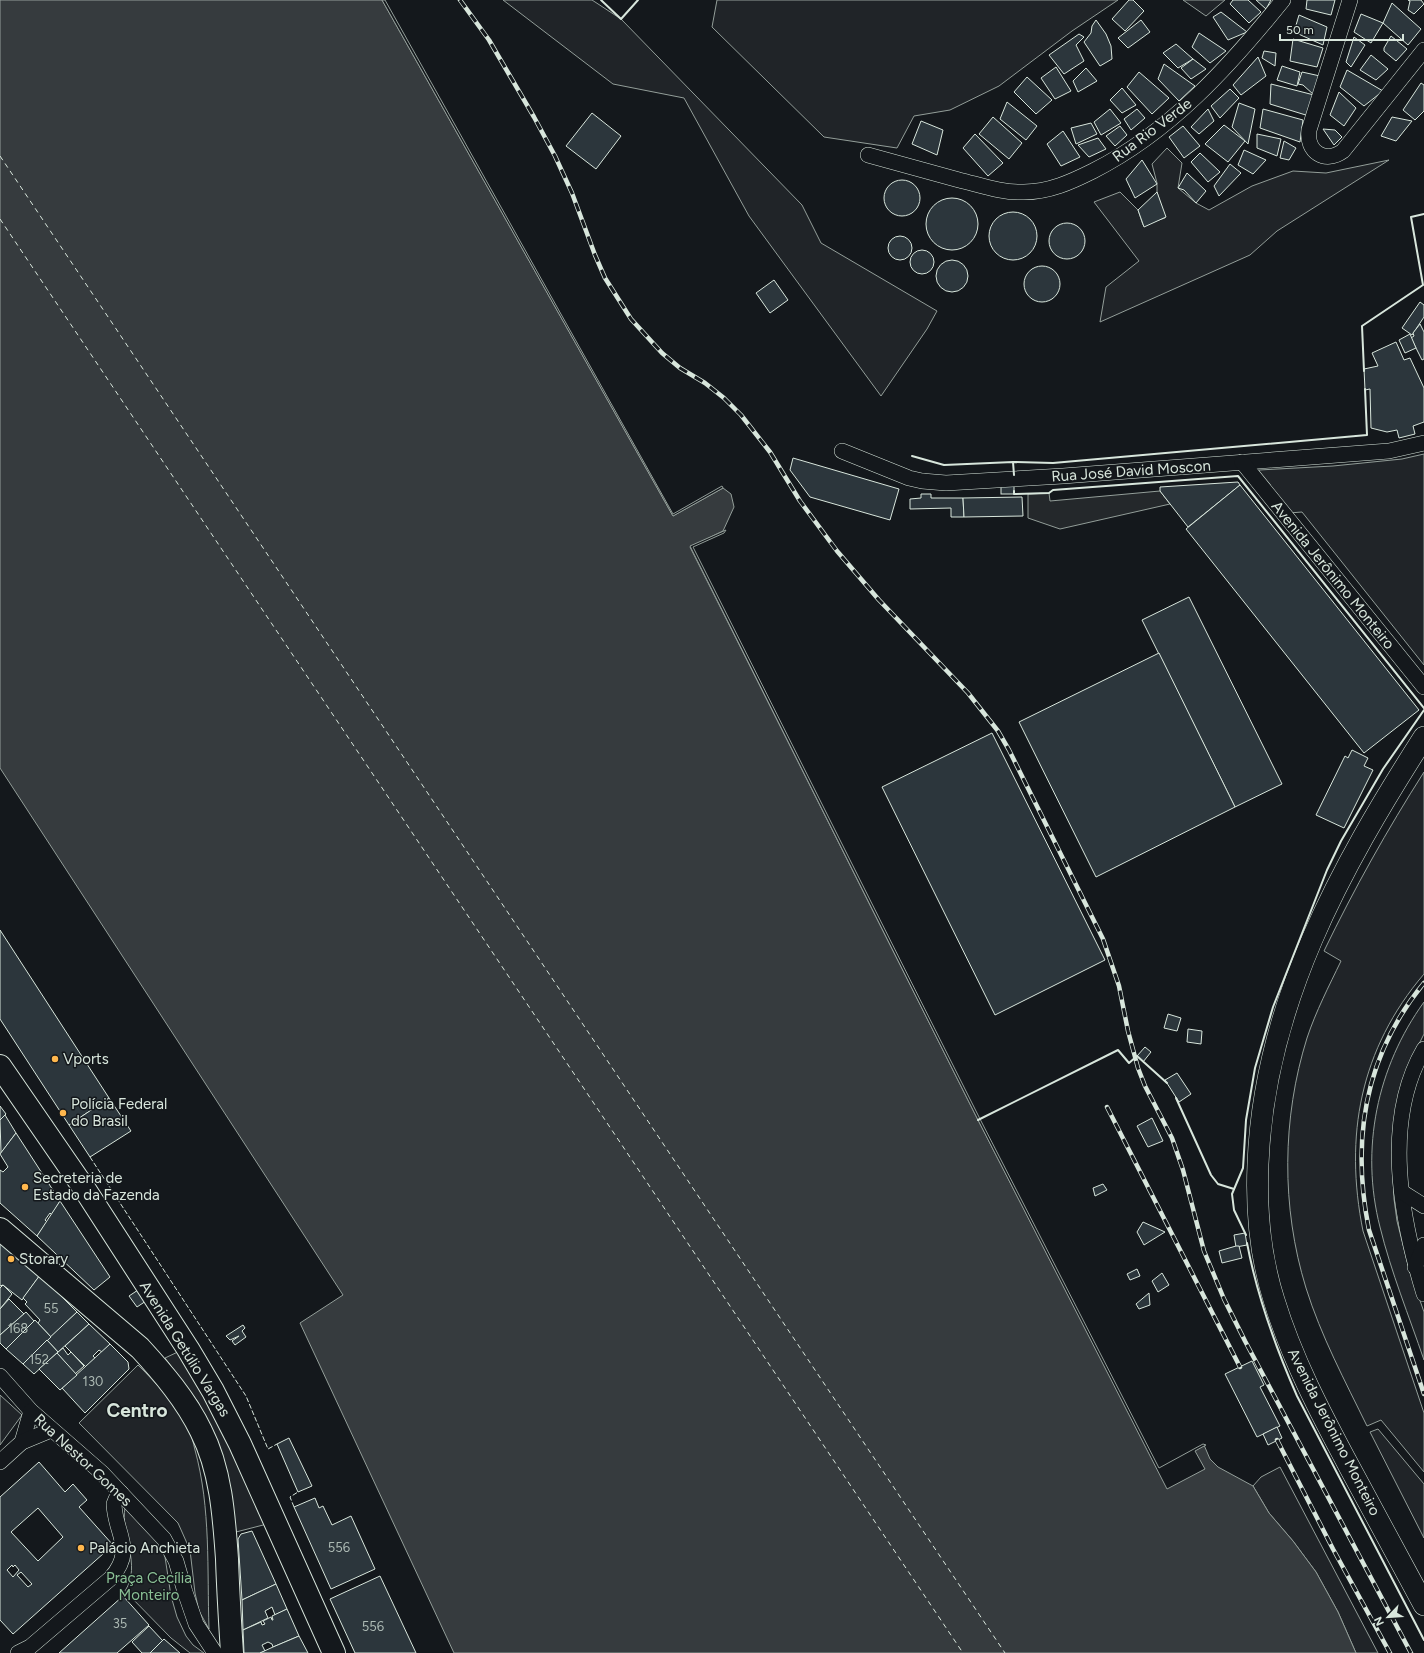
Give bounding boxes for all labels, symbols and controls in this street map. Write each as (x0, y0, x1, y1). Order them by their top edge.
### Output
scale bar (1280, 16, 1403, 42)
text: 50 m (1286, 23, 1314, 37)
street label: Rua Rio Verde (1109, 94, 1195, 166)
street label: Rua José David Moscon (1051, 456, 1211, 486)
street label: Avenida Jerônimo Monteiro (1268, 497, 1398, 653)
place label: Vports (63, 1050, 109, 1068)
marker: Vports (50, 1054, 60, 1064)
place label: Polícia Federal do Brasil (71, 1095, 167, 1130)
marker: Polícia Federal do Brasil (58, 1108, 68, 1118)
place label: Secreteria de Estado da Fazenda (33, 1169, 160, 1204)
marker: Secreteria de Estado da Fazenda (20, 1182, 30, 1192)
place label: Storary (19, 1250, 68, 1268)
marker: Storary (6, 1254, 16, 1264)
street label: Avenida Getúlio Vargas (136, 1278, 234, 1420)
house number: 55 (44, 1301, 58, 1316)
house number: 168 (8, 1321, 28, 1336)
street label: Avenida Jerônimo Monteiro (1284, 1345, 1384, 1519)
house number: 152 (29, 1352, 49, 1367)
house number: 130 (83, 1374, 103, 1389)
district label: Centro (107, 1399, 167, 1422)
street label: Rua Nestor Gomes (30, 1410, 136, 1510)
place label: Palácio Anchieta (89, 1539, 200, 1557)
house number: 556 (328, 1540, 350, 1555)
marker: Palácio Anchieta (76, 1543, 86, 1553)
park label: Praça Cecília Monteiro (106, 1569, 192, 1604)
north arrow (1368, 1597, 1408, 1637)
text: N (1372, 1614, 1387, 1628)
house number: 35 (113, 1616, 127, 1631)
house number: 556 (362, 1619, 384, 1634)

